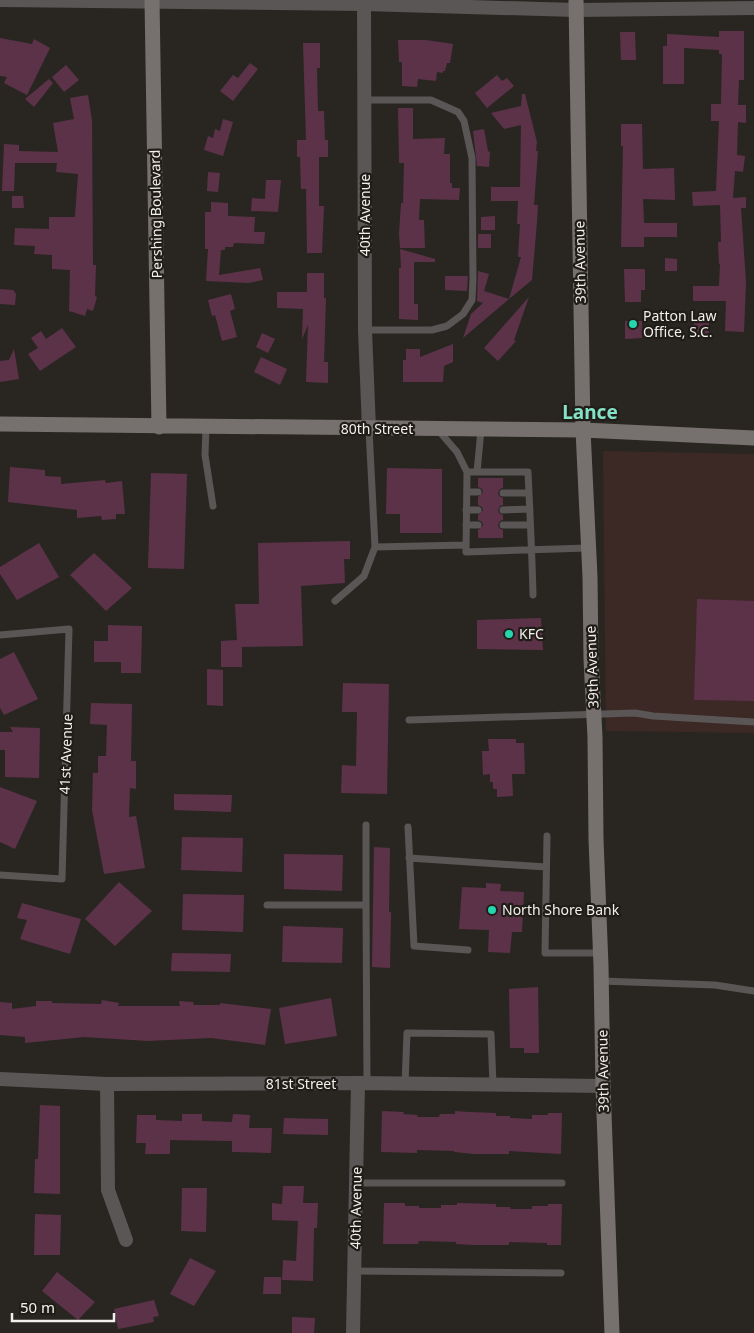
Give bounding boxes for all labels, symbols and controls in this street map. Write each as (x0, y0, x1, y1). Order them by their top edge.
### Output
street label: Pershing Boulevard (145, 150, 166, 278)
street label: 40th Avenue (355, 174, 374, 256)
street label: 39th Avenue (569, 220, 590, 303)
place label: Patton Law Office, S.C. (643, 306, 716, 341)
marker: Patton Law Office, S.C. (627, 318, 639, 330)
district label: Lance (562, 399, 618, 425)
street label: 80th Street (341, 419, 413, 438)
place label: KFC (519, 624, 544, 643)
street label: 39th Avenue (581, 625, 602, 709)
marker: KFC (503, 628, 515, 640)
street label: 41st Avenue (55, 713, 76, 795)
place label: North Shore Bank (502, 900, 620, 919)
marker: North Shore Bank (486, 904, 498, 916)
street label: 39th Avenue (592, 1029, 613, 1112)
street label: 81st Street (266, 1074, 336, 1093)
street label: 40th Avenue (345, 1166, 366, 1249)
scale bar (12, 1290, 115, 1322)
text: 50 m (20, 1297, 55, 1317)

